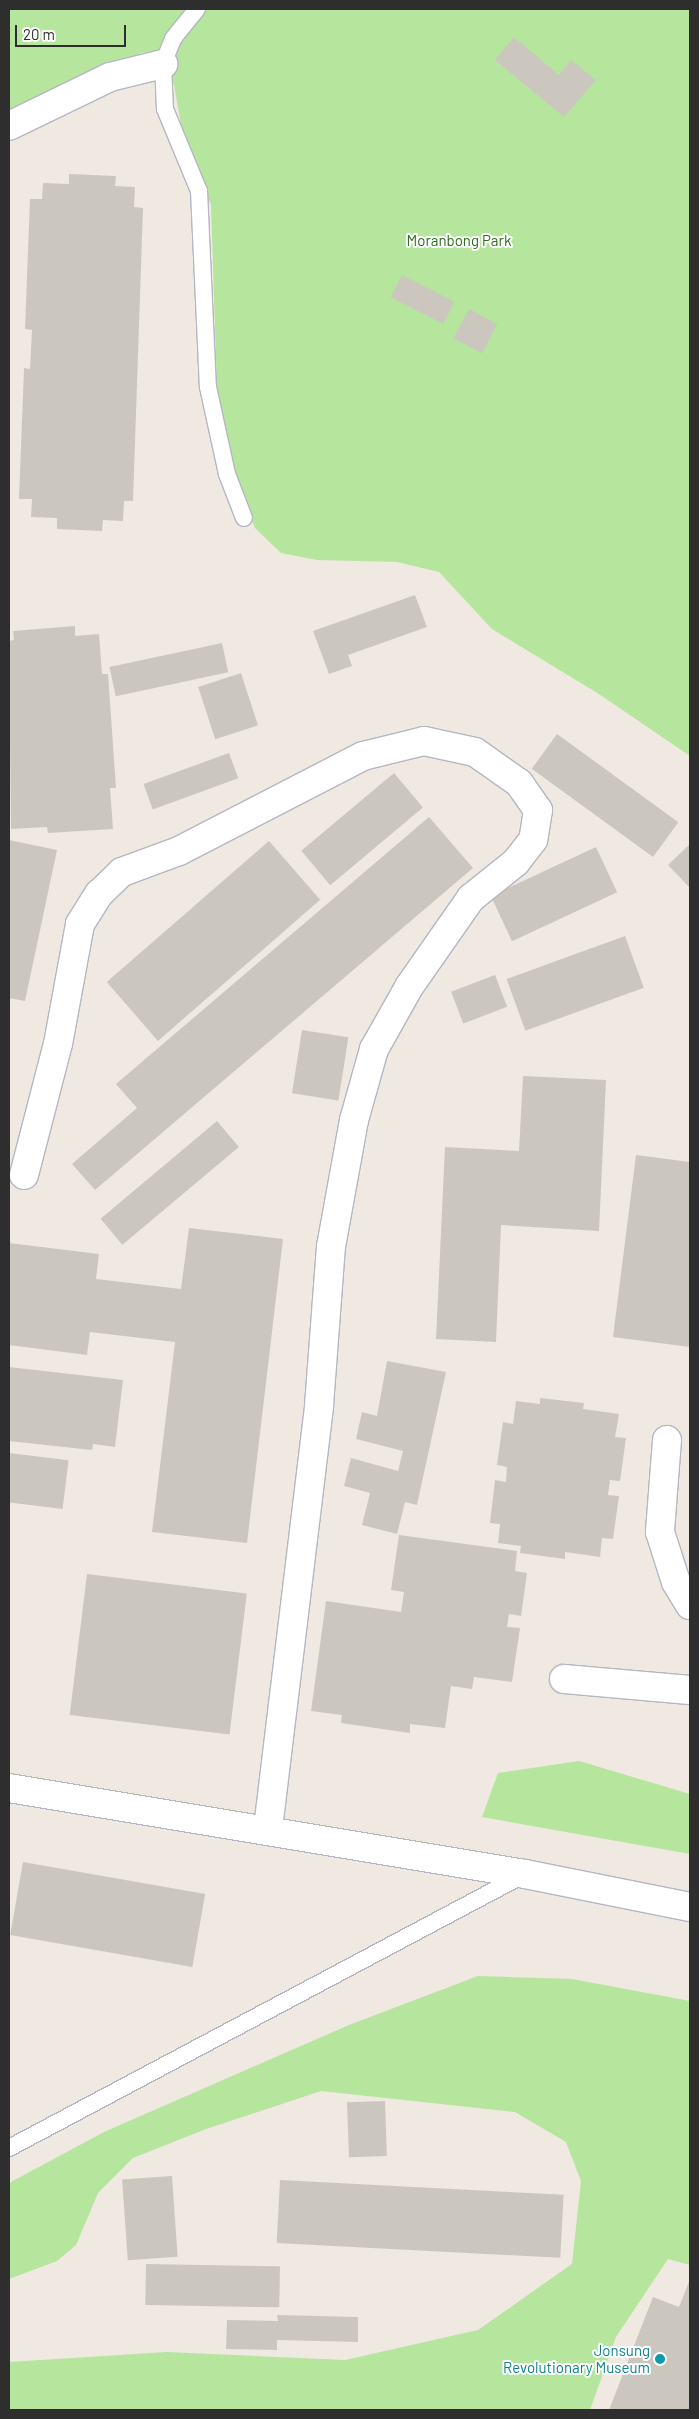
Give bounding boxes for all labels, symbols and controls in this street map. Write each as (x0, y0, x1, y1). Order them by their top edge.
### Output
scale bar (18, 15, 129, 47)
text: 20 m (23, 25, 55, 43)
park label: Moranbong Park (407, 232, 511, 250)
place label: Jonsung Revolutionary Museum (503, 2341, 650, 2376)
marker: Jonsung Revolutionary Museum (654, 2353, 666, 2365)

